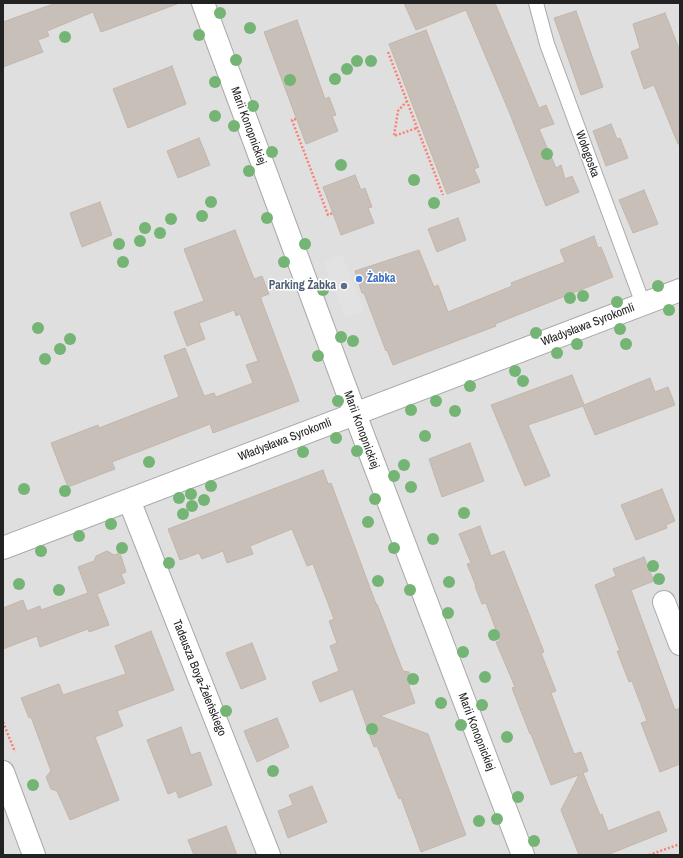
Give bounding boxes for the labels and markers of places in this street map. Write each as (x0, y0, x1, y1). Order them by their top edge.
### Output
place label: Żabka (367, 272, 395, 286)
marker: Żabka (354, 274, 364, 284)
place label: Parking Żabka (269, 279, 336, 293)
marker: Parking Żabka (339, 281, 349, 291)

